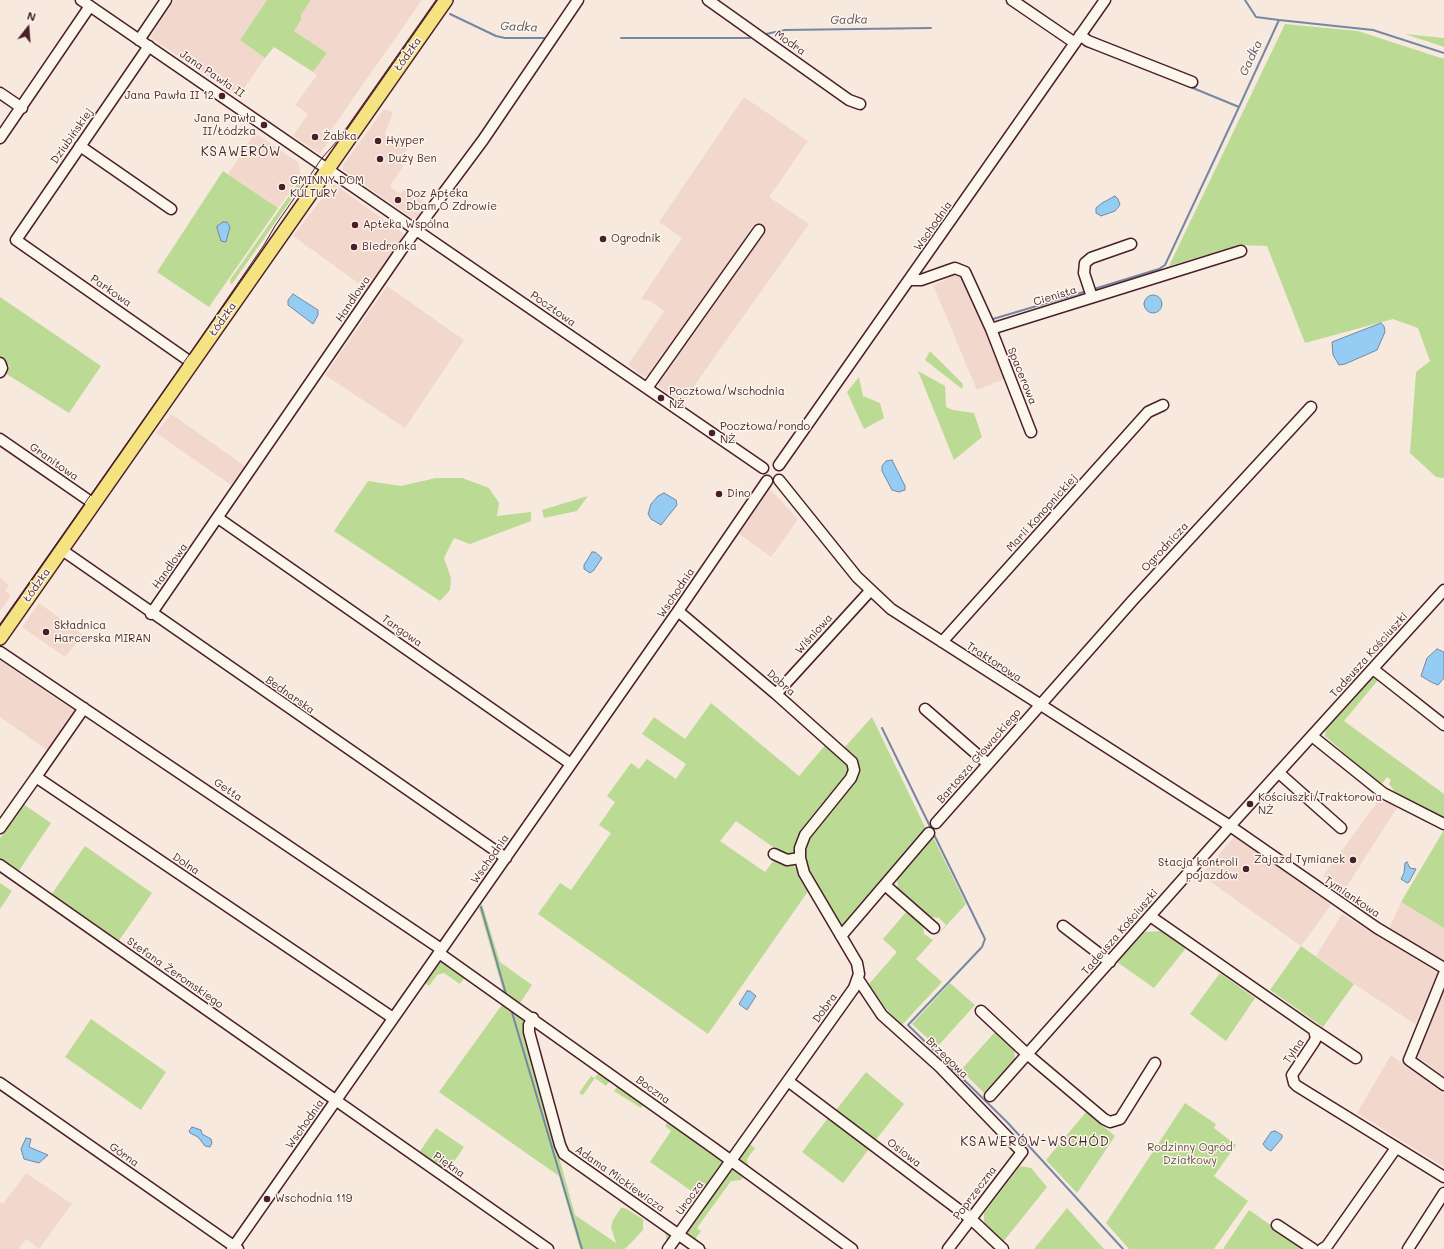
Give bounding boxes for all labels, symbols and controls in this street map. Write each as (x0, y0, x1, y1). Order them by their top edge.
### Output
north arrow (8, 8, 48, 48)
text: N (25, 8, 38, 24)
water label: Gadka (830, 12, 868, 28)
water label: Gadka (500, 19, 538, 35)
street label: Modra (772, 28, 808, 58)
street label: Łódzka (392, 35, 424, 73)
water label: Gadka (1236, 38, 1266, 78)
street label: Jana Pawła II (177, 48, 247, 100)
place label: Jana Pawła II 12 (125, 89, 214, 103)
marker: Jana Pawła II 12 (217, 91, 227, 101)
street label: Dziubińskiej (48, 106, 96, 166)
place label: Jana Pawła II/Łódzka (194, 112, 256, 138)
marker: Jana Pawła II/Łódzka (259, 120, 269, 130)
place label: Żabka (323, 130, 357, 144)
marker: Żabka (310, 132, 320, 142)
place label: Hyyper (386, 134, 424, 148)
marker: Hyyper (373, 136, 383, 146)
district label: KSAWERÓW (201, 144, 281, 160)
place label: Duży Ben (388, 152, 437, 166)
marker: Duży Ben (375, 154, 385, 164)
place label: GMINNY DOM KULTURY (290, 174, 364, 200)
marker: GMINNY DOM KULTURY (277, 182, 287, 192)
place label: Doz Apteka Dbam O Zdrowie (406, 187, 497, 213)
marker: Doz Apteka Dbam O Zdrowie (393, 195, 403, 205)
street label: Wschodnia (911, 199, 955, 253)
place label: Apteka Wspólna (363, 218, 449, 232)
marker: Apteka Wspólna (350, 220, 360, 230)
place label: Ogrodnik (611, 232, 660, 246)
marker: Ogrodnik (598, 234, 608, 244)
place label: Biedronka (362, 240, 417, 254)
marker: Biedronka (349, 242, 359, 252)
street label: Parkowa (88, 272, 134, 310)
street label: Handlowa (333, 274, 373, 324)
street label: Cienista (1032, 283, 1078, 309)
street label: Pocztowa (528, 289, 578, 329)
street label: Łódzka (207, 300, 239, 338)
street label: Spacerowa (1005, 345, 1039, 407)
place label: Pocztowa/Wschodnia NŻ (669, 385, 785, 411)
marker: Pocztowa/Wschodnia NŻ (656, 393, 666, 403)
place label: Pocztowa/rondo NŻ (720, 420, 810, 446)
marker: Pocztowa/rondo NŻ (707, 428, 717, 438)
street label: Granitowa (27, 440, 81, 484)
street label: Marii Konopnickiej (1004, 472, 1080, 554)
place label: Dino (727, 487, 751, 501)
marker: Dino (714, 489, 724, 499)
street label: Ogrodnicza (1139, 519, 1191, 575)
street label: Handlowa (150, 541, 190, 591)
street label: Wschodnia (654, 565, 698, 621)
street label: Łódzka (21, 566, 53, 604)
street label: Tadeusza Kościuszki (1327, 610, 1411, 700)
street label: Wiśniowa (792, 611, 836, 657)
street label: Targowa (379, 612, 425, 650)
place label: Składnica Harcerska MIRAN (54, 619, 151, 645)
marker: Składnica Harcerska MIRAN (41, 627, 51, 637)
street label: Traktorowa (964, 639, 1024, 685)
street label: Dobra (764, 667, 798, 699)
street label: Bednarska (263, 673, 317, 717)
street label: Bartosza Głowackiego (934, 706, 1024, 806)
street label: Getta (211, 776, 245, 804)
place label: Kościuszki/Traktorowa NŻ (1258, 791, 1382, 817)
marker: Kościuszki/Traktorowa NŻ (1245, 799, 1255, 809)
street label: Wschodnia (468, 832, 512, 886)
street label: Dolna (170, 850, 202, 878)
place label: Zajazd Tymianek (1254, 853, 1345, 867)
marker: Zajazd Tymianek (1348, 855, 1358, 865)
place label: Stacja kontroli pojazdów (1158, 856, 1238, 882)
marker: Stacja kontroli pojazdów (1241, 864, 1251, 874)
street label: Tymiankowa (1321, 873, 1383, 921)
street label: Tadeusza Kościuszki (1079, 886, 1161, 978)
street label: Stefana Żeromskiego (124, 935, 226, 1011)
street label: Dobra (810, 991, 840, 1025)
street label: Brzegowa (923, 1035, 971, 1081)
street label: Tylna (1281, 1036, 1307, 1066)
street label: Boczna (633, 1073, 673, 1107)
street label: Wschodnia (283, 1097, 327, 1151)
district label: KSAWERÓW-WSCHÓD (960, 1134, 1110, 1150)
street label: Osiowa (884, 1136, 924, 1170)
street label: Górna (107, 1140, 141, 1170)
park label: Rodzinny Ogród Działkowy (1147, 1141, 1233, 1167)
street label: Adama Mickiewicza (573, 1143, 667, 1215)
street label: Piękna (431, 1149, 467, 1181)
street label: Poprzeczna (950, 1163, 1000, 1223)
street label: Urocza (673, 1178, 707, 1218)
place label: Wschodnia 119 (275, 1192, 352, 1206)
marker: Wschodnia 119 (262, 1194, 272, 1204)

